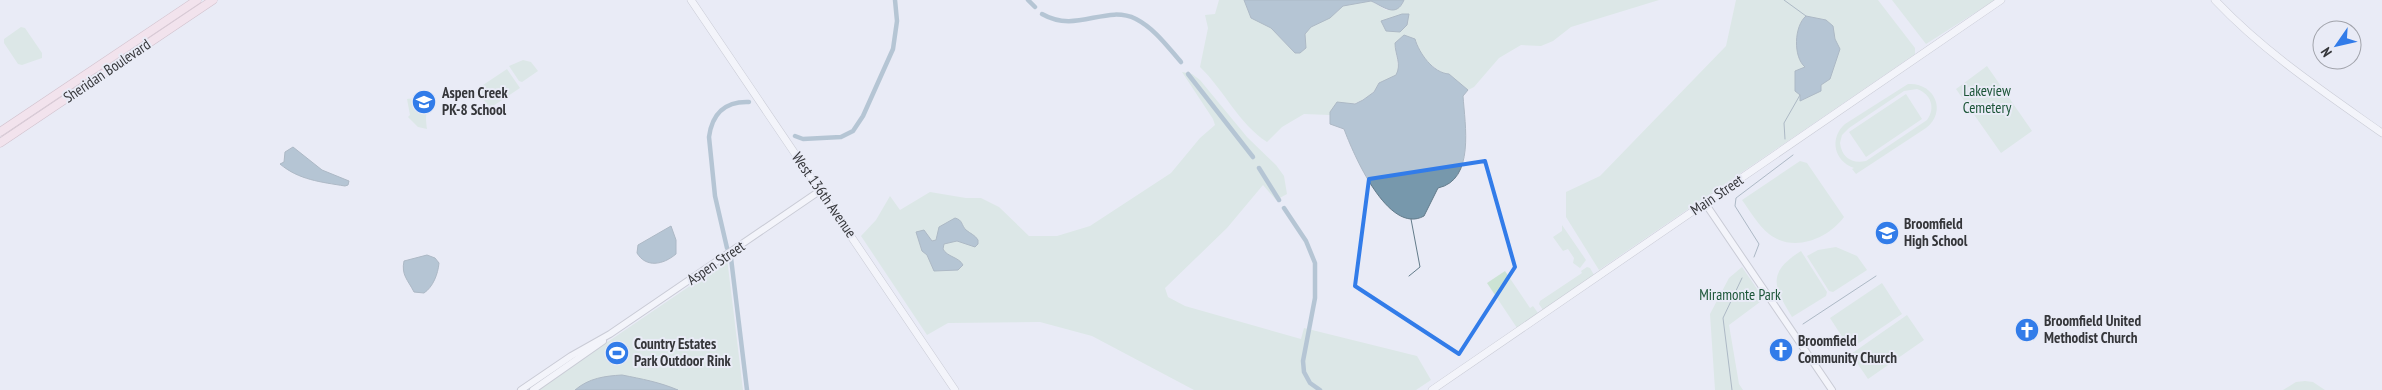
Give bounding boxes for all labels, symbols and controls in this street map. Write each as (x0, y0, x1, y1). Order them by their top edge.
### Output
north arrow (2312, 20, 2362, 70)
street label: Sheridan Boulevard (60, 35, 154, 107)
text: N (2317, 44, 2336, 60)
park label: Lakeview Cemetery (1963, 81, 2012, 117)
place label: Aspen Creek PK-8 School (441, 83, 508, 119)
school or university icon: Aspen Creek PK-8 School (411, 89, 437, 115)
street label: West 136th Avenue (788, 148, 861, 241)
street label: Main Street (1687, 170, 1747, 219)
place label: Broomfield High School (1904, 214, 1968, 250)
school or university icon: Broomfield High School (1874, 220, 1900, 246)
street label: Aspen Street (683, 236, 748, 289)
park label: Miramonte Park (1699, 285, 1781, 304)
place label: Broomfield United Methodist Church (2044, 311, 2141, 347)
church icon: Broomfield United Methodist Church (2014, 317, 2040, 343)
place label: Broomfield Community Church (1798, 331, 1897, 367)
place label: Country Estates Park Outdoor Rink (634, 334, 732, 370)
church icon: Broomfield Community Church (1768, 337, 1794, 363)
sports icon: Country Estates Park Outdoor Rink (604, 340, 630, 366)

